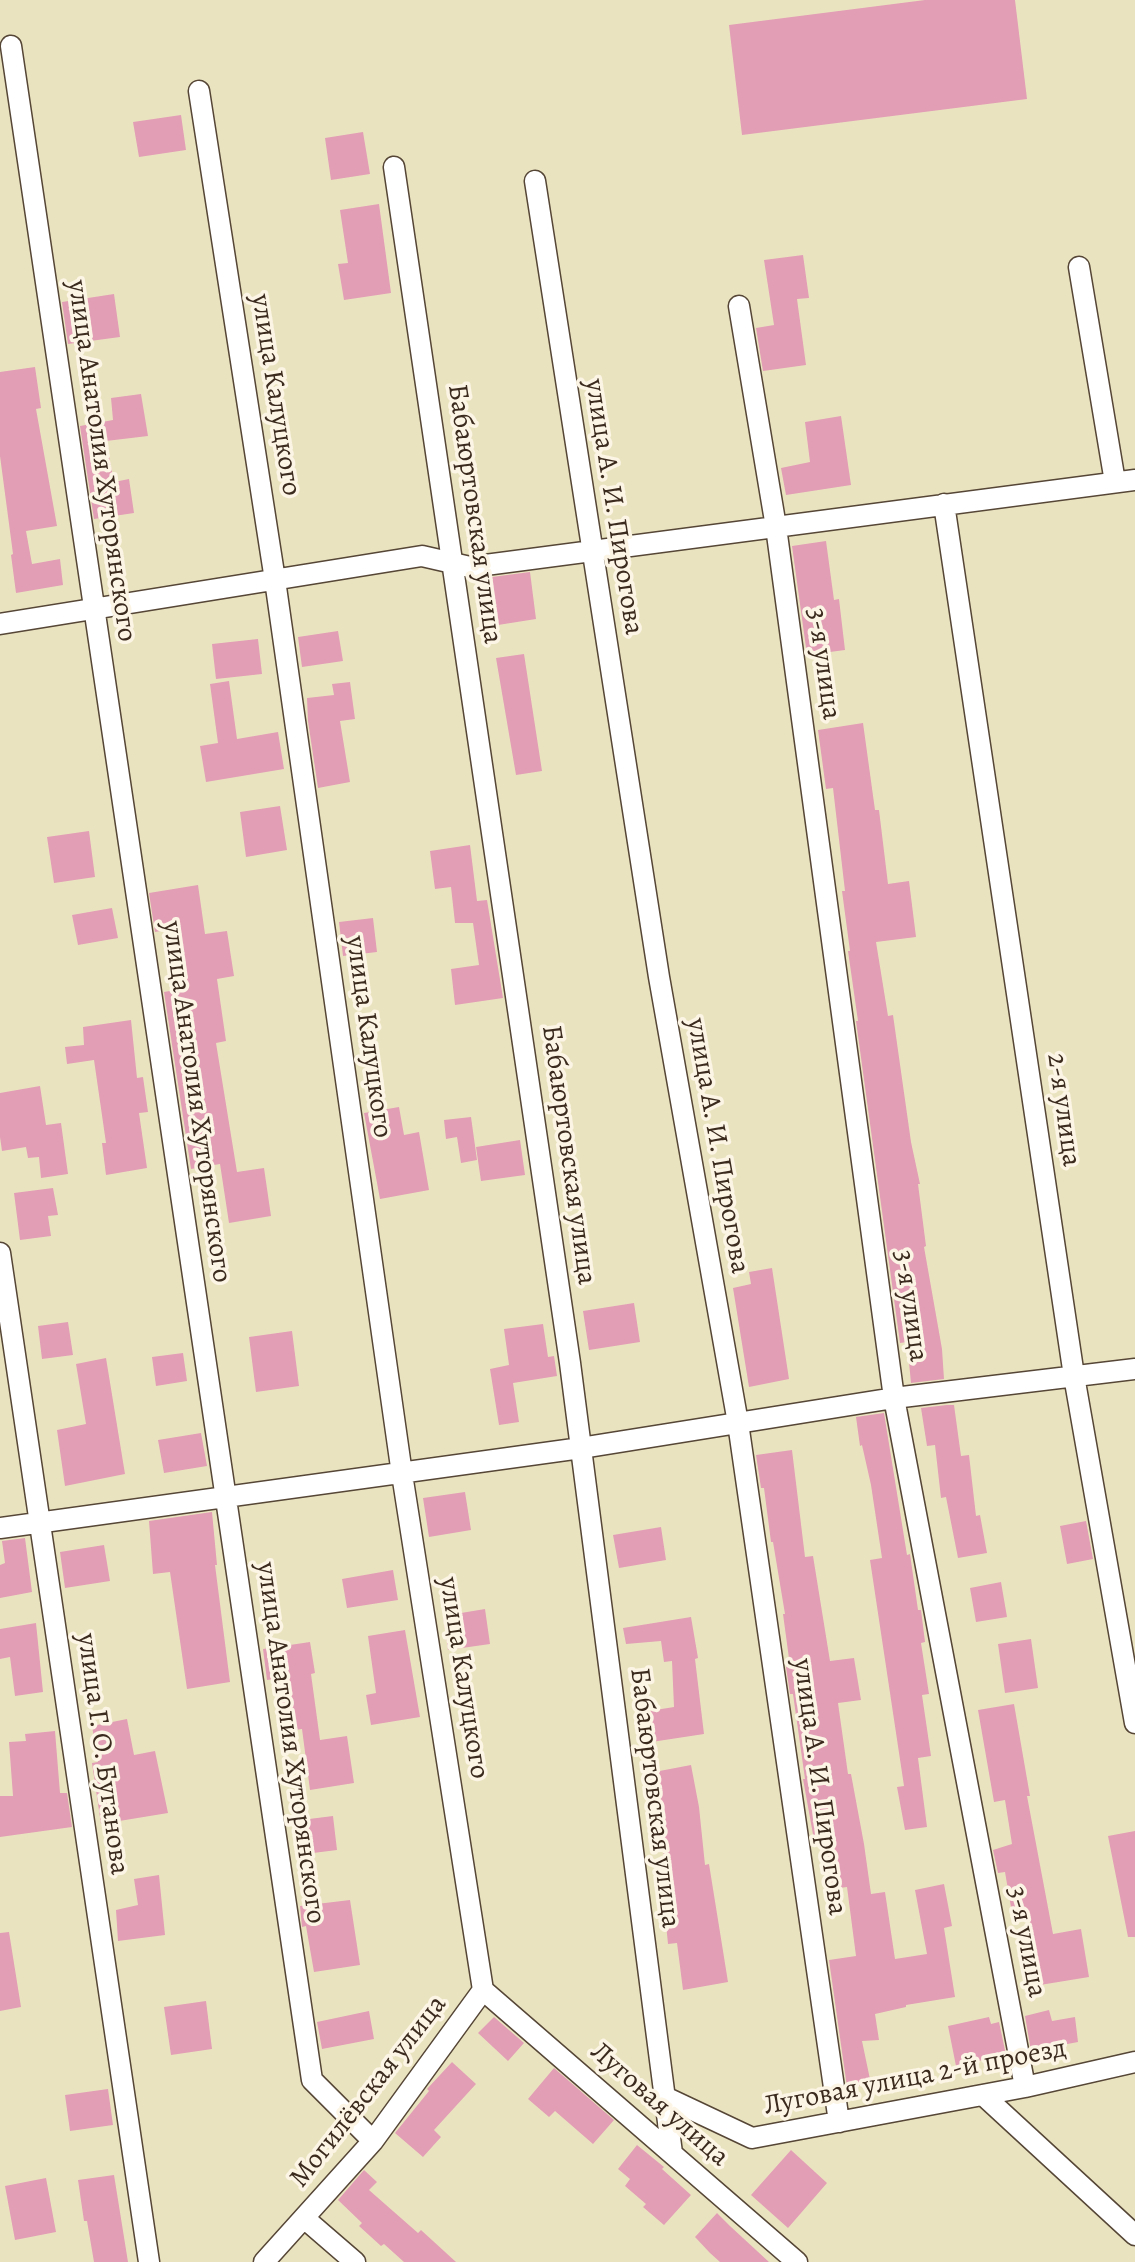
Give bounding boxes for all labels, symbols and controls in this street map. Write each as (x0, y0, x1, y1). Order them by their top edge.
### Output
street label: улица Анатолия Хуторянского (59, 278, 143, 644)
street label: улица Калуцкого (242, 292, 308, 498)
street label: улица А. И. Пирогова (576, 377, 650, 637)
street label: Бабаюртовская улица (439, 382, 509, 646)
street label: 3-я улица (799, 606, 847, 722)
street label: улица Анатолия Хуторянского (154, 919, 238, 1285)
street label: улица Калуцкого (337, 934, 399, 1140)
street label: улица А. И. Пирогова (678, 1016, 756, 1276)
street label: Бабаюртовская улица (533, 1023, 603, 1287)
street label: 2-я улица (1038, 1051, 1088, 1169)
street label: 3-я улица (886, 1248, 934, 1364)
street label: улица Анатолия Хуторянского (248, 1560, 332, 1926)
street label: улица Калуцкого (430, 1575, 496, 1781)
street label: улица Г. О. Буганова (68, 1631, 136, 1877)
street label: улица А. И. Пирогова (784, 1657, 854, 1917)
street label: Бабаюртовская улица (621, 1666, 687, 1930)
street label: 3-я улица (999, 1884, 1053, 2000)
street label: Могилёвская улица (283, 1989, 455, 2195)
street label: Луговая улица 2-й проезд (761, 2032, 1069, 2124)
street label: Луговая улица (583, 2036, 735, 2174)

